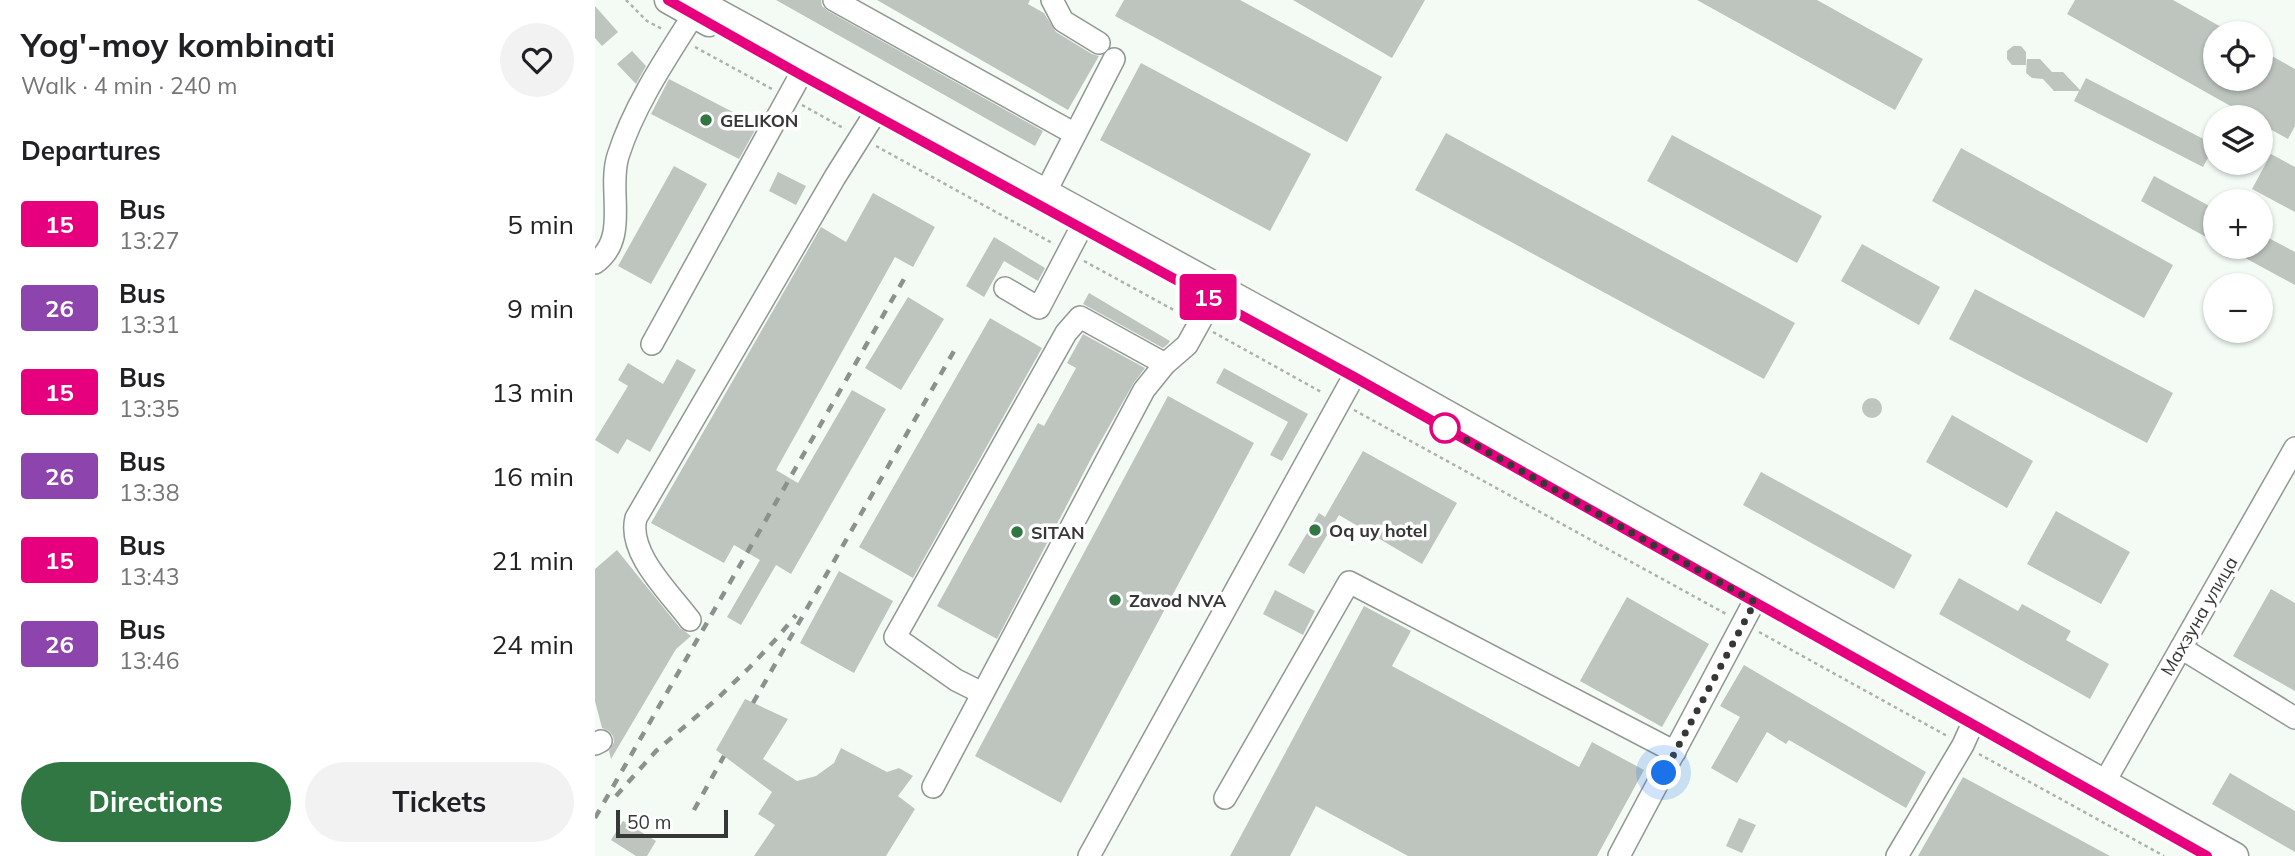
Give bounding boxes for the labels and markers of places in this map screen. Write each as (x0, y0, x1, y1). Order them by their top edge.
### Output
place label: GELIKON (720, 109, 798, 132)
marker: GELIKON (698, 112, 714, 128)
unlabelled marker (1430, 413, 1460, 443)
place label: Oq uy hotel (1329, 519, 1427, 542)
place label: SITAN (1031, 521, 1085, 544)
marker: Oq uy hotel (1307, 522, 1323, 538)
marker: SITAN (1009, 524, 1025, 540)
place label: Zavod NVA (1129, 589, 1227, 612)
marker: Zavod NVA (1107, 592, 1123, 608)

